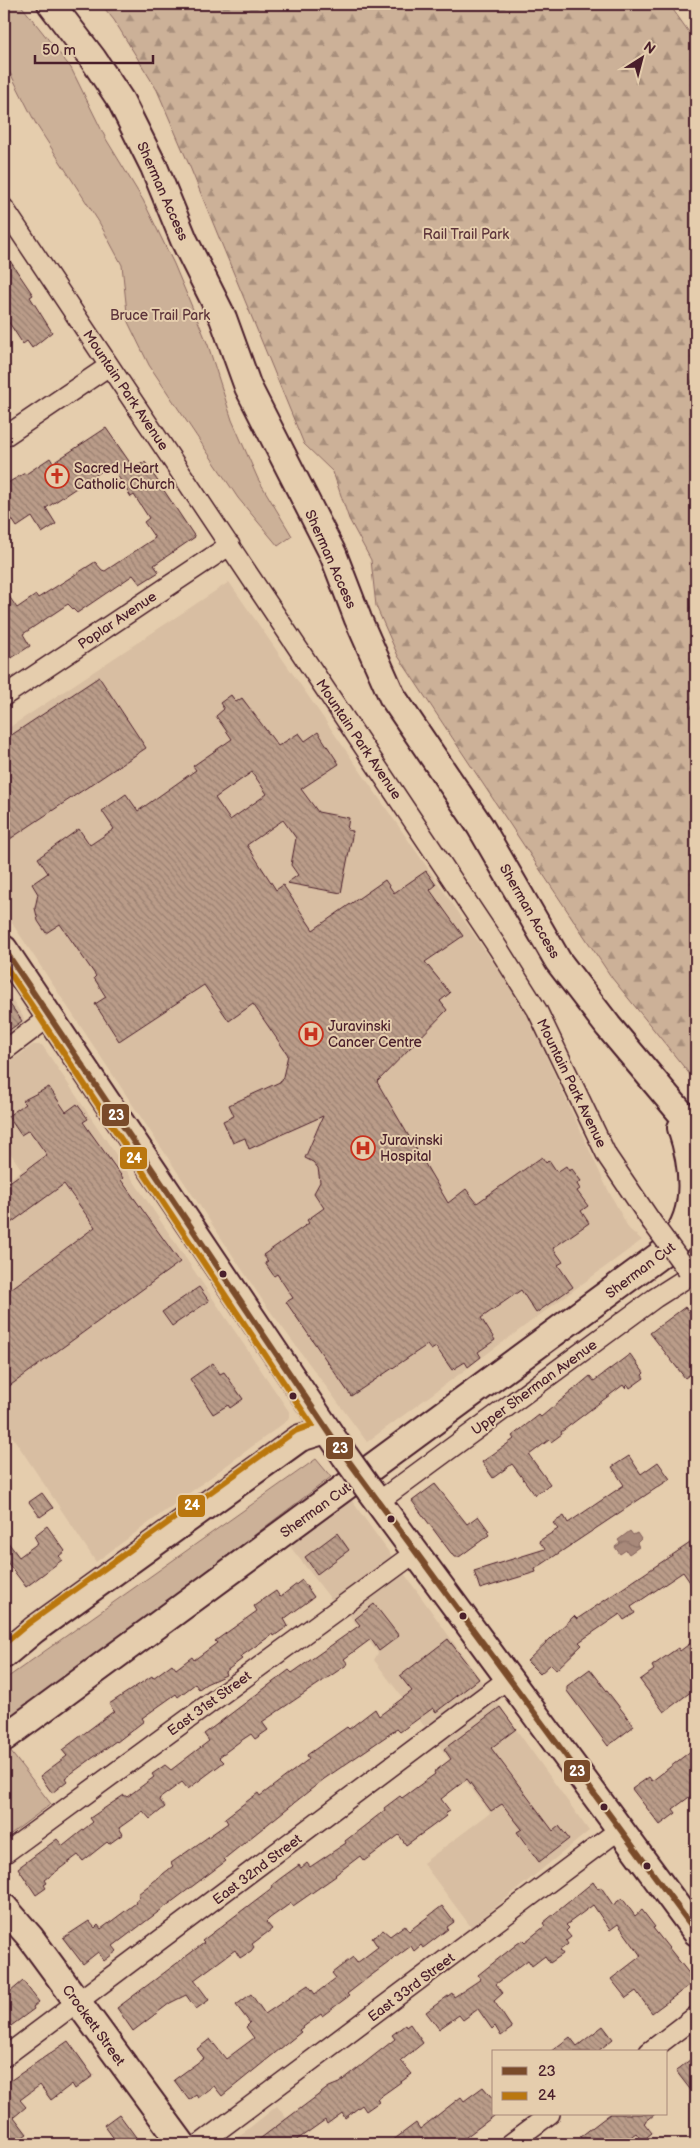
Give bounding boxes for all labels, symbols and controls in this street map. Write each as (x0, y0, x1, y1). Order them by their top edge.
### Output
scale bar (35, 32, 152, 64)
north arrow (618, 32, 668, 82)
text: N (640, 38, 659, 58)
text: 50 m (42, 41, 76, 60)
street label: Sherman Access (133, 139, 192, 243)
park label: Rail Trail Park (423, 226, 509, 243)
park label: Bruce Trail Park (110, 307, 210, 324)
street label: Mountain Park Avenue (79, 327, 172, 454)
place label: Sacred Heart Catholic Church (74, 460, 175, 493)
church icon: Sacred Heart Catholic Church (44, 463, 70, 489)
street label: Sherman Access (301, 507, 360, 611)
street label: Poplar Avenue (75, 588, 160, 653)
street label: Mountain Park Avenue (312, 676, 405, 803)
street label: Sherman Access (496, 861, 563, 961)
street label: Mountain Park Avenue (533, 1016, 610, 1150)
place label: Juravinski Cancer Centre (328, 1018, 422, 1051)
hospital icon: Juravinski Cancer Centre (298, 1021, 324, 1047)
line badge: 23 (101, 1103, 130, 1127)
text: 23 (108, 1107, 124, 1124)
place label: Juravinski Hospital (380, 1132, 443, 1165)
hospital icon: Juravinski Hospital (350, 1135, 376, 1161)
line badge: 24 (119, 1146, 148, 1170)
text: 24 (126, 1150, 143, 1167)
street label: Sherman Cut (602, 1238, 679, 1302)
unlabelled marker (218, 1269, 228, 1279)
street label: Upper Sherman Avenue (468, 1336, 600, 1439)
unlabelled marker (288, 1391, 298, 1401)
line badge: 23 (325, 1436, 354, 1460)
text: 23 (332, 1440, 348, 1457)
street label: Sherman Cut (277, 1479, 354, 1542)
line badge: 24 (177, 1494, 206, 1518)
text: 24 (184, 1497, 201, 1514)
unlabelled marker (386, 1514, 396, 1524)
unlabelled marker (458, 1611, 468, 1621)
street label: East 31st Street (164, 1667, 255, 1739)
line badge: 23 (563, 1759, 591, 1783)
text: 23 (569, 1763, 585, 1780)
unlabelled marker (599, 1802, 609, 1812)
street label: East 32nd Street (210, 1830, 306, 1908)
unlabelled marker (642, 1861, 652, 1871)
street label: East 33rd Street (365, 1949, 459, 2026)
street label: Crockett Street (59, 1982, 129, 2070)
legend (492, 2050, 668, 2116)
text: 23 (538, 2062, 556, 2081)
text: 24 (538, 2086, 556, 2105)

